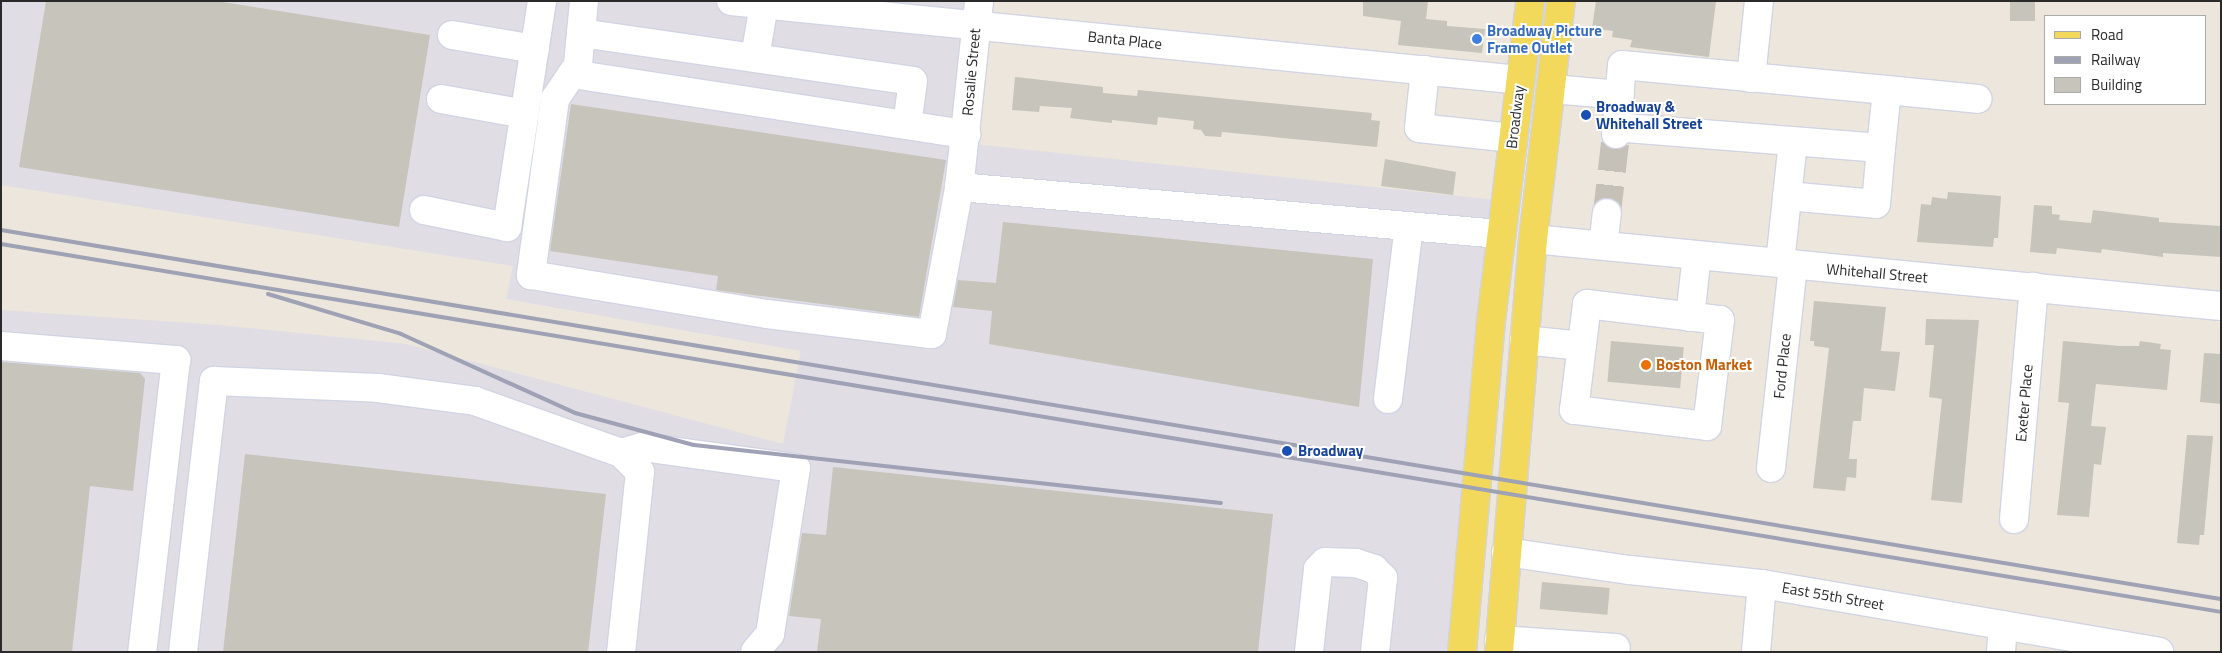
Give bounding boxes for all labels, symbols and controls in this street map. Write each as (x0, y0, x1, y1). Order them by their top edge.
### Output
legend (2044, 15, 2207, 105)
place label: Broadway Picture Frame Outlet (1487, 21, 1602, 56)
text: Road (2091, 23, 2123, 46)
street label: Rosalie Street (958, 27, 984, 117)
street label: Banta Place (1087, 27, 1163, 53)
marker: Broadway Picture Frame Outlet (1471, 33, 1483, 45)
text: Railway (2091, 48, 2141, 71)
text: Building (2091, 73, 2142, 96)
street label: Broadway (1502, 84, 1528, 150)
place label: Broadway & Whitehall Street (1596, 97, 1702, 132)
marker: Broadway & Whitehall Street (1580, 109, 1592, 121)
street label: Whitehall Street (1825, 260, 1929, 286)
street label: Ford Place (1770, 332, 1794, 400)
place label: Boston Market (1656, 356, 1752, 374)
marker: Boston Market (1640, 359, 1652, 371)
street label: Exeter Place (2012, 364, 2036, 442)
place label: Broadway (1298, 442, 1363, 460)
marker: Broadway (1280, 444, 1294, 458)
street label: East 55th Street (1781, 578, 1885, 614)

